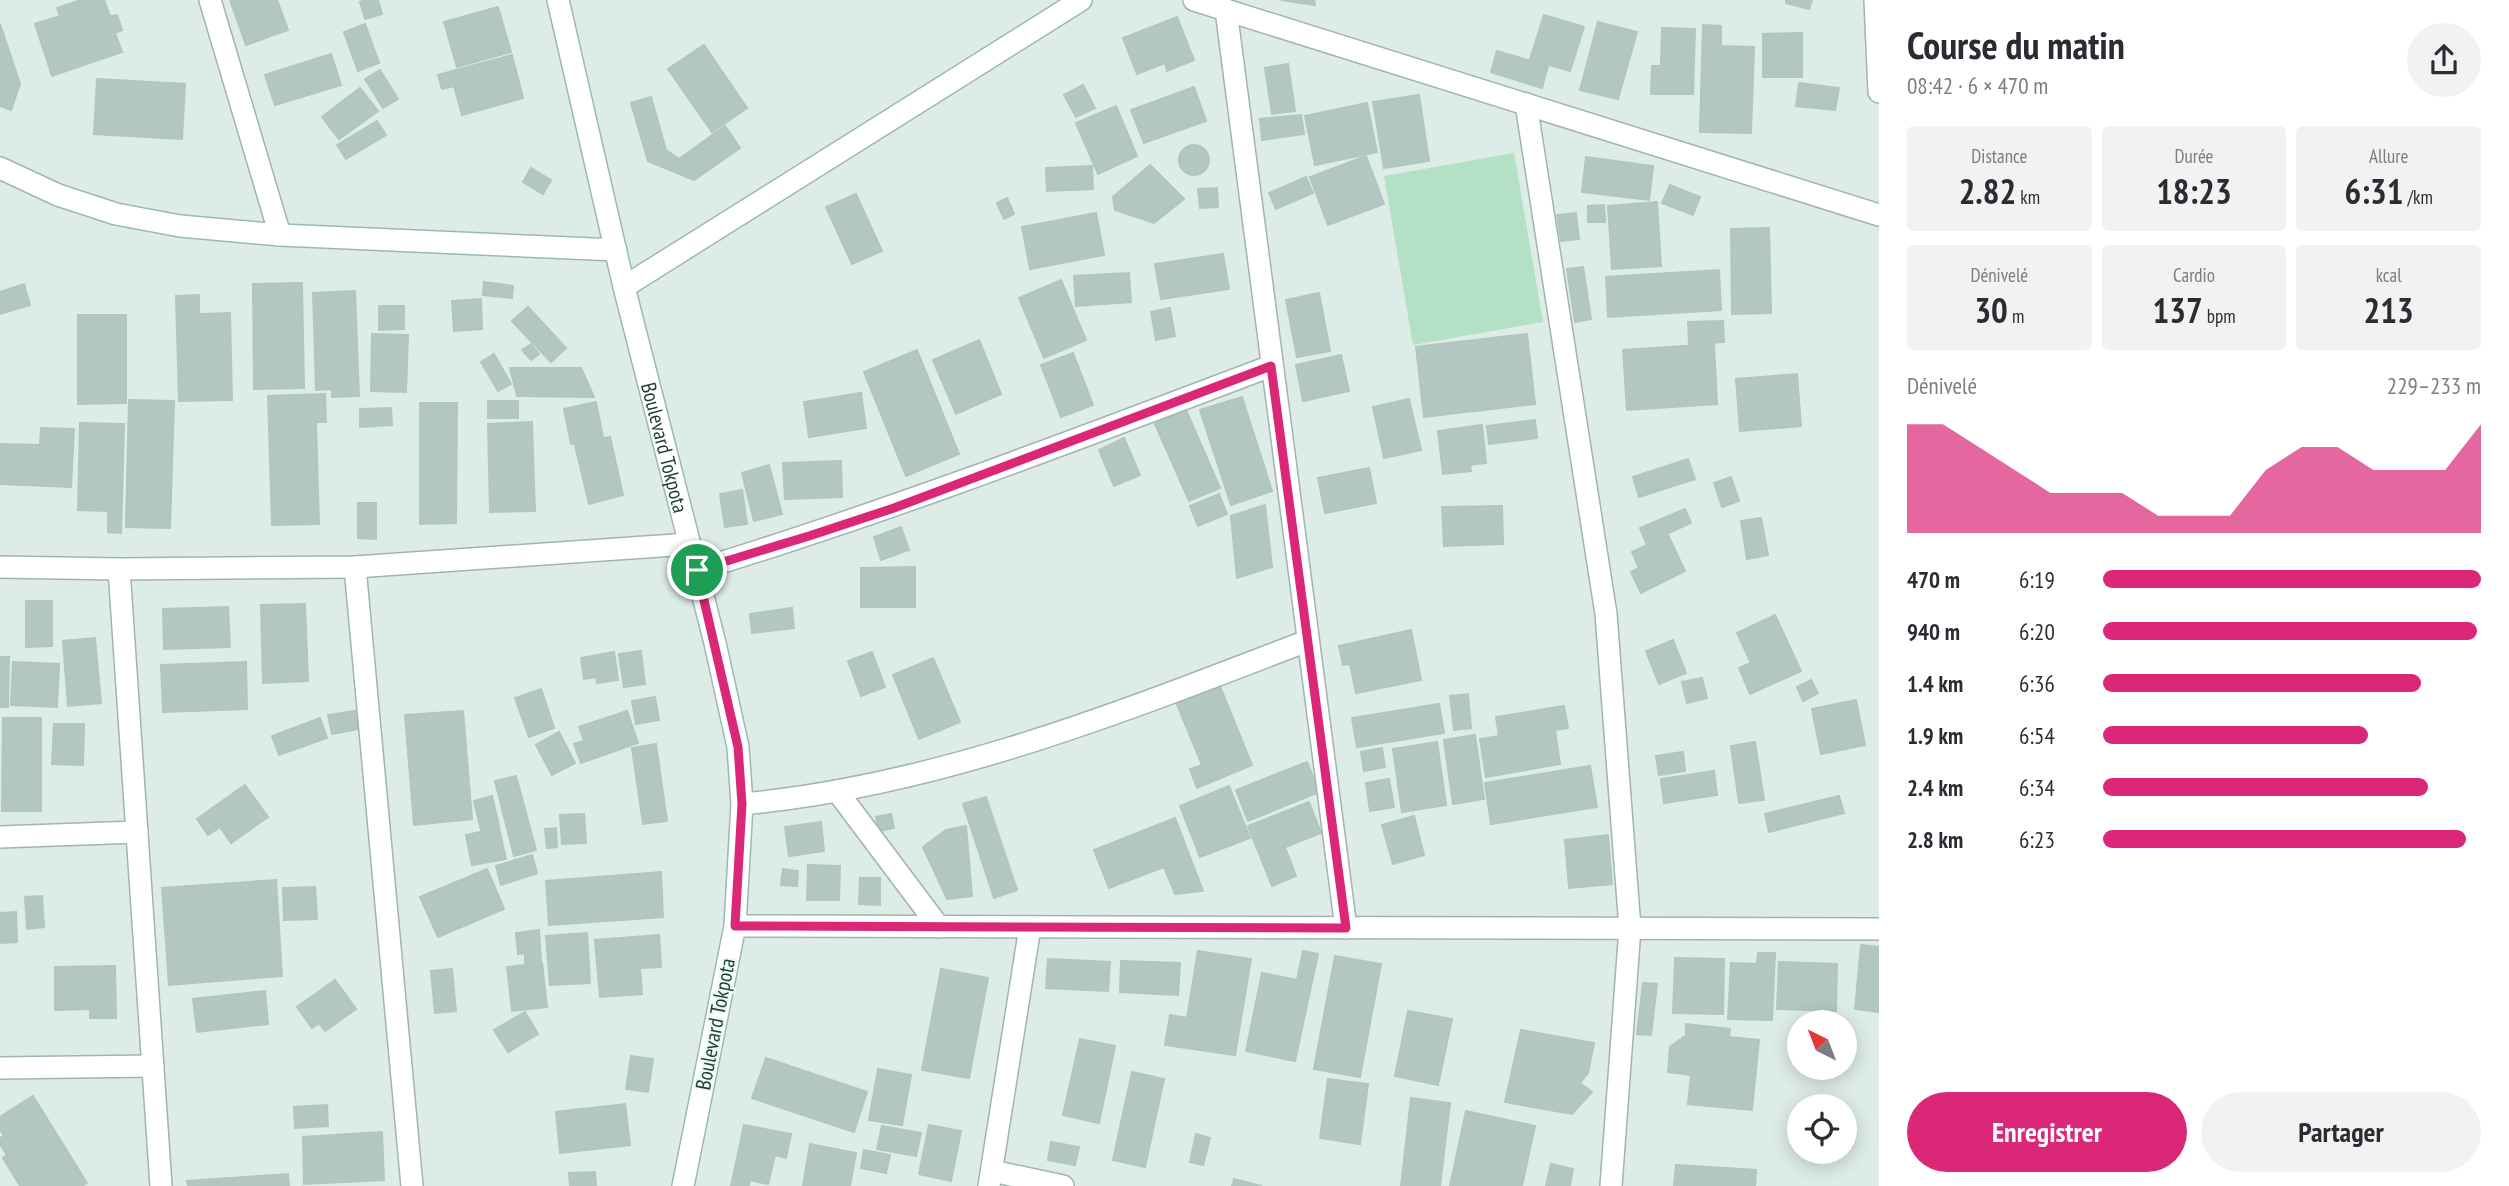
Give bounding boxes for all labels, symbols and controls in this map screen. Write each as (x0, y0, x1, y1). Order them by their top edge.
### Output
text: Course du matin (1907, 20, 2125, 69)
button: share (2407, 23, 2481, 97)
text: 08:42 · 6 × 470 m (1907, 71, 2048, 100)
text: Distance (1971, 144, 2027, 168)
text: Durée (2175, 144, 2213, 168)
text: Allure (2369, 144, 2408, 168)
text: 2.82 (1959, 168, 2016, 214)
text: 18:23 (2156, 168, 2232, 214)
text: 6:31 (2344, 168, 2403, 214)
text: km (2016, 185, 2040, 209)
text: /km (2403, 185, 2433, 209)
text: Dénivelé (1970, 263, 2028, 287)
text: Cardio (2173, 263, 2215, 287)
text: kcal (2376, 263, 2402, 287)
text: 30 (1974, 287, 2008, 333)
text: 137 (2152, 287, 2203, 333)
text: 213 (2364, 287, 2414, 333)
text: m (2008, 304, 2024, 328)
text: bpm (2203, 304, 2236, 328)
text: Dénivelé (1907, 371, 1977, 400)
text: 229–233 m (2387, 371, 2481, 400)
street label: Boulevard Tokpota (635, 379, 695, 515)
pin (667, 540, 727, 600)
icon: arrive (678, 551, 716, 589)
text: 470 m (1907, 565, 1960, 594)
text: 6:19 (2019, 565, 2055, 594)
text: 940 m (1907, 617, 1960, 646)
text: 6:20 (2019, 617, 2055, 646)
text: 1.4 km (1907, 669, 1963, 698)
text: 6:36 (2019, 669, 2055, 698)
text: 1.9 km (1907, 721, 1963, 750)
text: 6:54 (2019, 721, 2055, 750)
text: 2.4 km (1907, 773, 1963, 802)
text: 6:34 (2019, 773, 2055, 802)
text: 2.8 km (1907, 825, 1963, 854)
text: 6:23 (2019, 825, 2055, 854)
street label: Boulevard Tokpota (689, 956, 741, 1092)
north arrow (1787, 1010, 1857, 1080)
map controls (1787, 1010, 1857, 1164)
button: Enregistrer (1907, 1092, 2187, 1172)
button: Partager (2201, 1092, 2481, 1172)
button: locate (1787, 1094, 1857, 1164)

